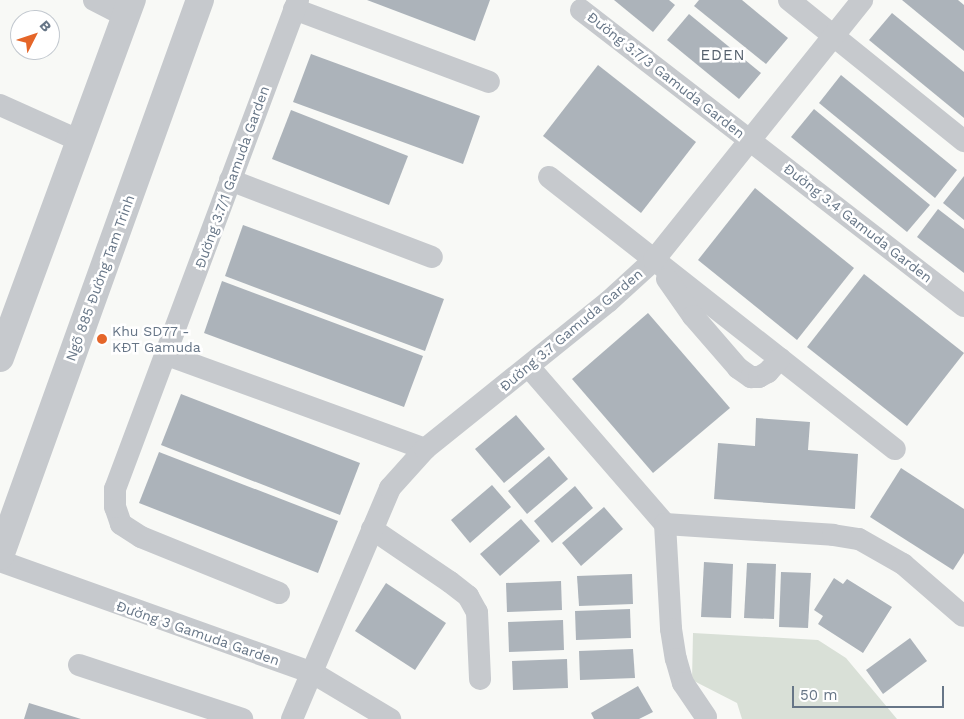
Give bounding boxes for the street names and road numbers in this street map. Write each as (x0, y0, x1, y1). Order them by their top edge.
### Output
street label: Đường 3.7/3 Gamuda Garden (584, 8, 748, 142)
street label: Đường 3.7/1 Gamuda Garden (191, 83, 273, 271)
street label: Đường 3.4 Gamuda Garden (780, 160, 936, 286)
street label: Ngõ 885 Đường Tam Trinh (62, 192, 138, 364)
street label: Đường 3.7 Gamuda Garden (496, 265, 646, 395)
street label: Đường 3 Gamuda Garden (114, 597, 282, 669)

